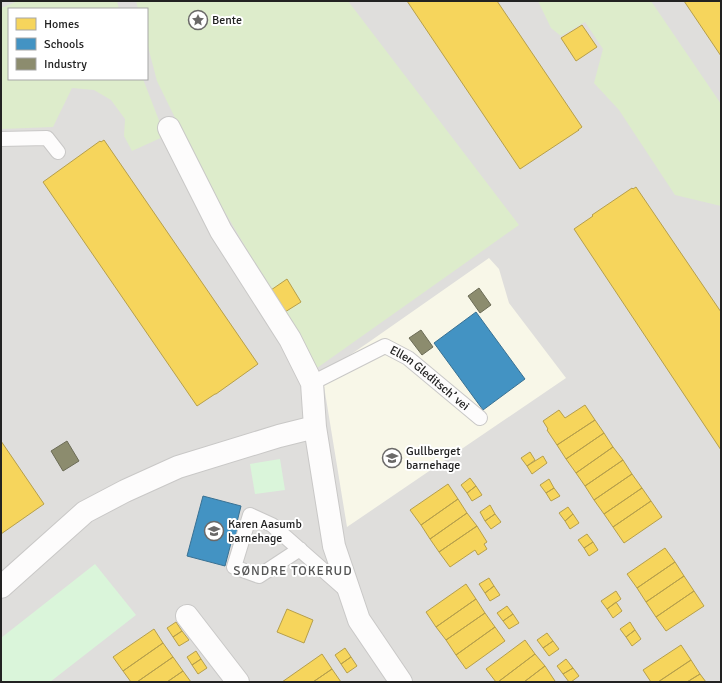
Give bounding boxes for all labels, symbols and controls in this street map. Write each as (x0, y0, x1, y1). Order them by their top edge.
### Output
legend (8, 8, 148, 80)
place icon: Bente (187, 9, 209, 31)
place label: Bente (212, 13, 242, 28)
text: Homes (44, 17, 79, 32)
text: Schools (44, 37, 84, 52)
text: Industry (44, 57, 87, 72)
street label: Ellen Gleditsch’ vei (387, 343, 472, 414)
place label: Gullberget barnehage (406, 444, 460, 473)
school or university icon: Gullberget barnehage (381, 447, 403, 469)
place label: Karen Aasumb barnehage (228, 517, 302, 546)
school or university icon: Karen Aasumb barnehage (203, 520, 225, 542)
district label: SØNDRE TOKERUD (233, 563, 353, 579)

